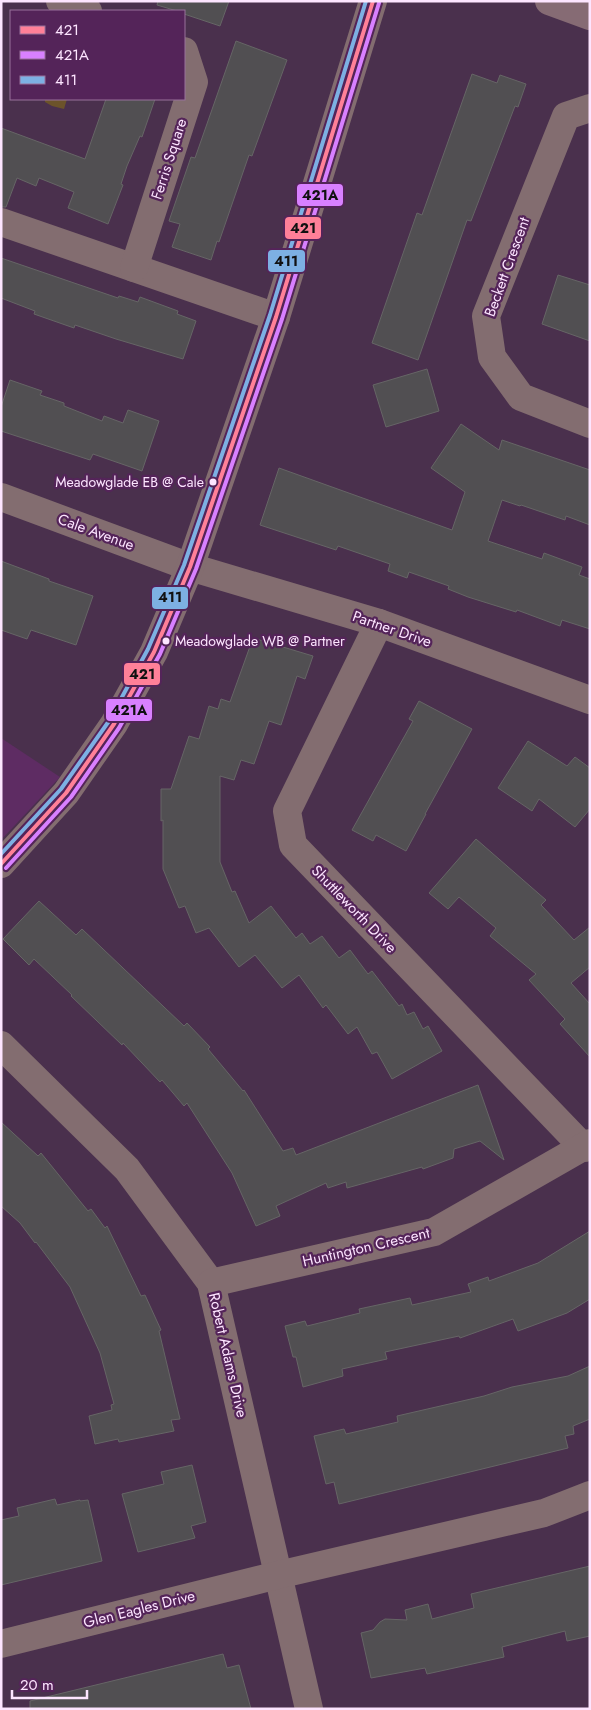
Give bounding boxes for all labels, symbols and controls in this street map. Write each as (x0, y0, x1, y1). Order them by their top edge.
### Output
legend (10, 10, 185, 100)
text: 421 (55, 19, 79, 41)
text: 421A (55, 44, 89, 66)
text: 411 (55, 69, 77, 91)
street label: Ferris Square (146, 115, 193, 202)
line badge: 421A (296, 183, 344, 207)
text: 421A (302, 185, 339, 205)
street label: Beckett Crescent (479, 214, 535, 320)
line badge: 421 (284, 216, 322, 240)
text: 421 (290, 218, 316, 238)
line badge: 411 (267, 249, 306, 273)
text: 411 (274, 251, 298, 271)
place label: Meadowglade EB @ Cale (55, 472, 204, 492)
marker: Meadowglade EB @ Cale (208, 477, 218, 487)
street label: Cale Avenue (55, 508, 138, 556)
line badge: 411 (151, 586, 189, 610)
text: 411 (158, 587, 182, 607)
street label: Partner Drive (349, 605, 435, 653)
place label: Meadowglade WB @ Partner (175, 631, 345, 651)
marker: Meadowglade WB @ Partner (161, 636, 171, 646)
line badge: 421 (123, 662, 161, 686)
text: 421 (129, 664, 155, 684)
line badge: 421A (105, 698, 153, 722)
text: 421A (111, 700, 148, 720)
street label: Shuttleworth Drive (306, 860, 402, 958)
street label: Huntington Crescent (300, 1222, 432, 1272)
street label: Robert Adams Drive (203, 1290, 253, 1420)
street label: Glen Eagles Drive (81, 1584, 197, 1633)
scale bar (12, 1668, 88, 1700)
text: 20 m (20, 1674, 54, 1696)

